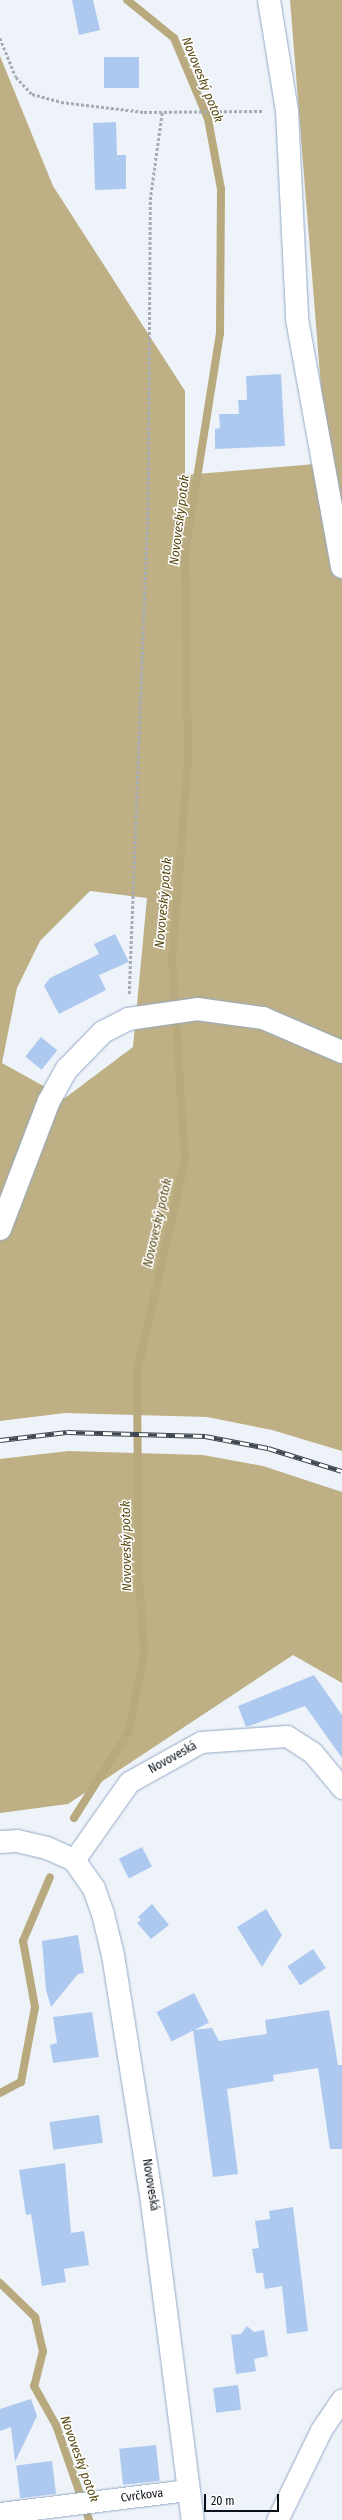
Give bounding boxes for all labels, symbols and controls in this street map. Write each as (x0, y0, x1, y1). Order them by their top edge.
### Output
water label: Novoveský potok (178, 35, 226, 125)
water label: Novoveský potok (167, 474, 193, 566)
water label: Novoveský potok (152, 857, 176, 949)
water label: Novoveský potok (140, 1177, 176, 1269)
water label: Novoveský potok (118, 1501, 136, 1591)
street label: Novoveská (146, 1739, 200, 1777)
street label: Novoveská (139, 2158, 161, 2212)
water label: Novoveský potok (56, 2414, 102, 2504)
street label: Cvrčkova (120, 2486, 164, 2506)
scale bar (206, 2486, 281, 2512)
text: 20 m (211, 2494, 235, 2508)

